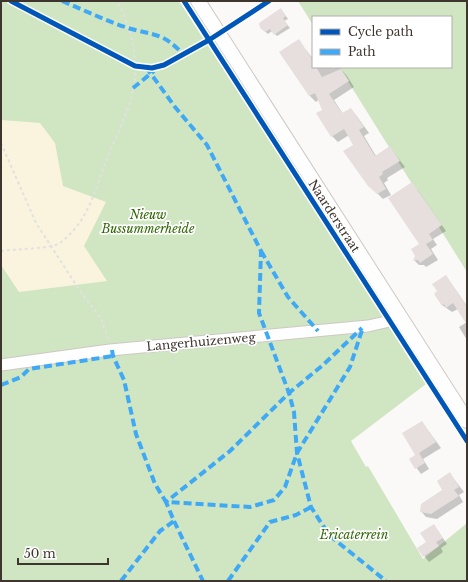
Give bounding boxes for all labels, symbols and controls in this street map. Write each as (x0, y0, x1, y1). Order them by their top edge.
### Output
legend (312, 16, 452, 68)
text: Cycle path (348, 24, 413, 39)
text: Path (348, 44, 376, 59)
street label: Naarderstraat (305, 177, 364, 255)
park label: Nieuw Bussummerheide (101, 207, 195, 236)
street label: Langerhuizenweg (146, 329, 257, 354)
park label: Ericaterrein (319, 527, 389, 542)
scale bar (18, 540, 108, 566)
text: 50 m (24, 546, 56, 561)

